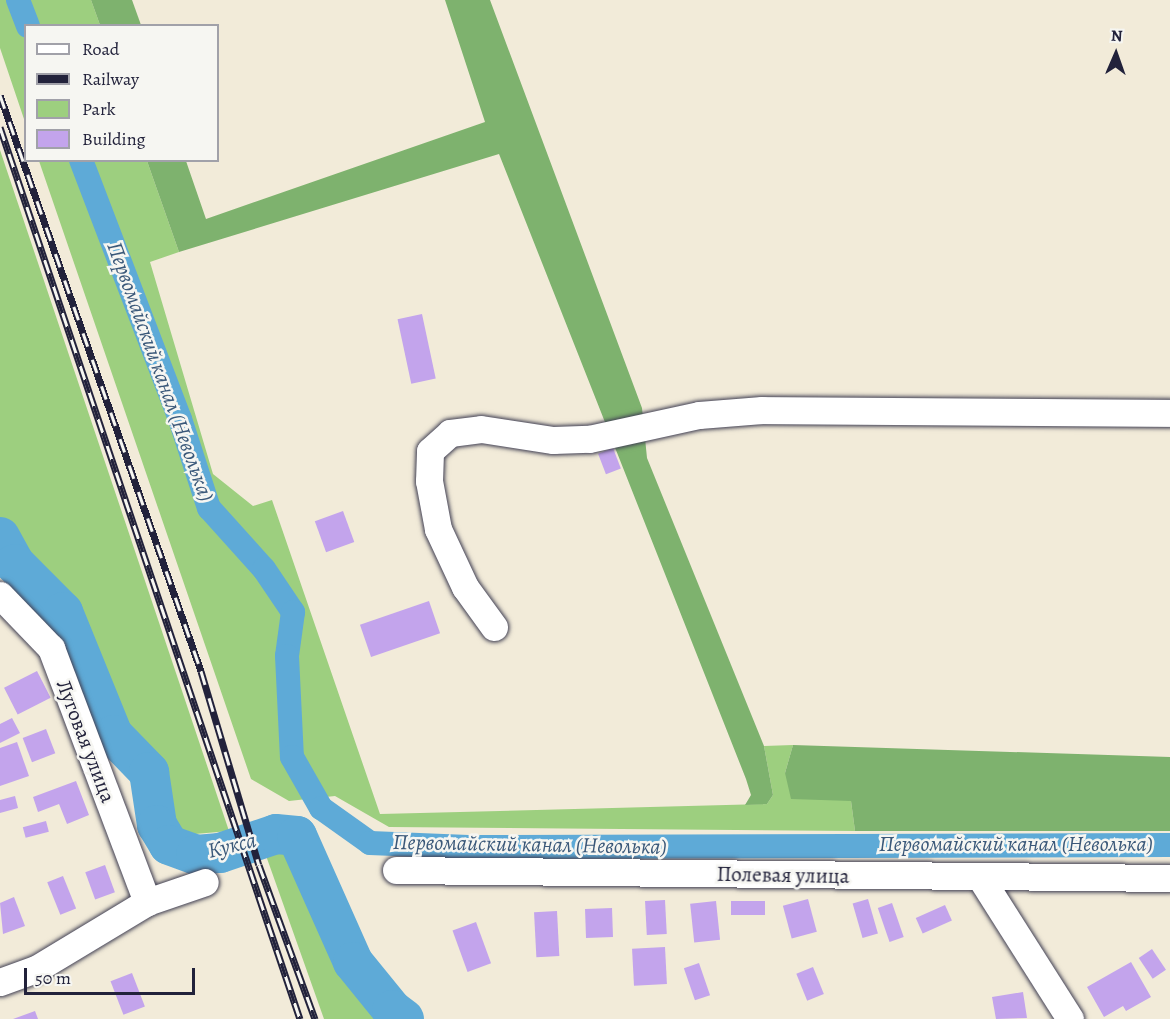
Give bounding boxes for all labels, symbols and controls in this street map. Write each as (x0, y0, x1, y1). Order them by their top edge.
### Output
legend (24, 24, 219, 162)
north arrow (1086, 24, 1146, 84)
text: N (1110, 25, 1123, 47)
text: Road (82, 37, 119, 61)
text: Railway (82, 67, 139, 91)
text: Park (82, 97, 116, 121)
text: Building (82, 127, 146, 151)
water label: Первомайский канал (Неволька) (101, 238, 219, 506)
street label: Луговая улица (51, 676, 121, 806)
water label: Кукса (205, 827, 259, 865)
water label: Первомайский канал (Неволька) (392, 829, 668, 861)
water label: Первомайский канал (Неволька) (879, 832, 1153, 858)
street label: Полевая улица (716, 861, 850, 889)
scale bar (27, 956, 198, 994)
text: 50 m (35, 966, 71, 990)

